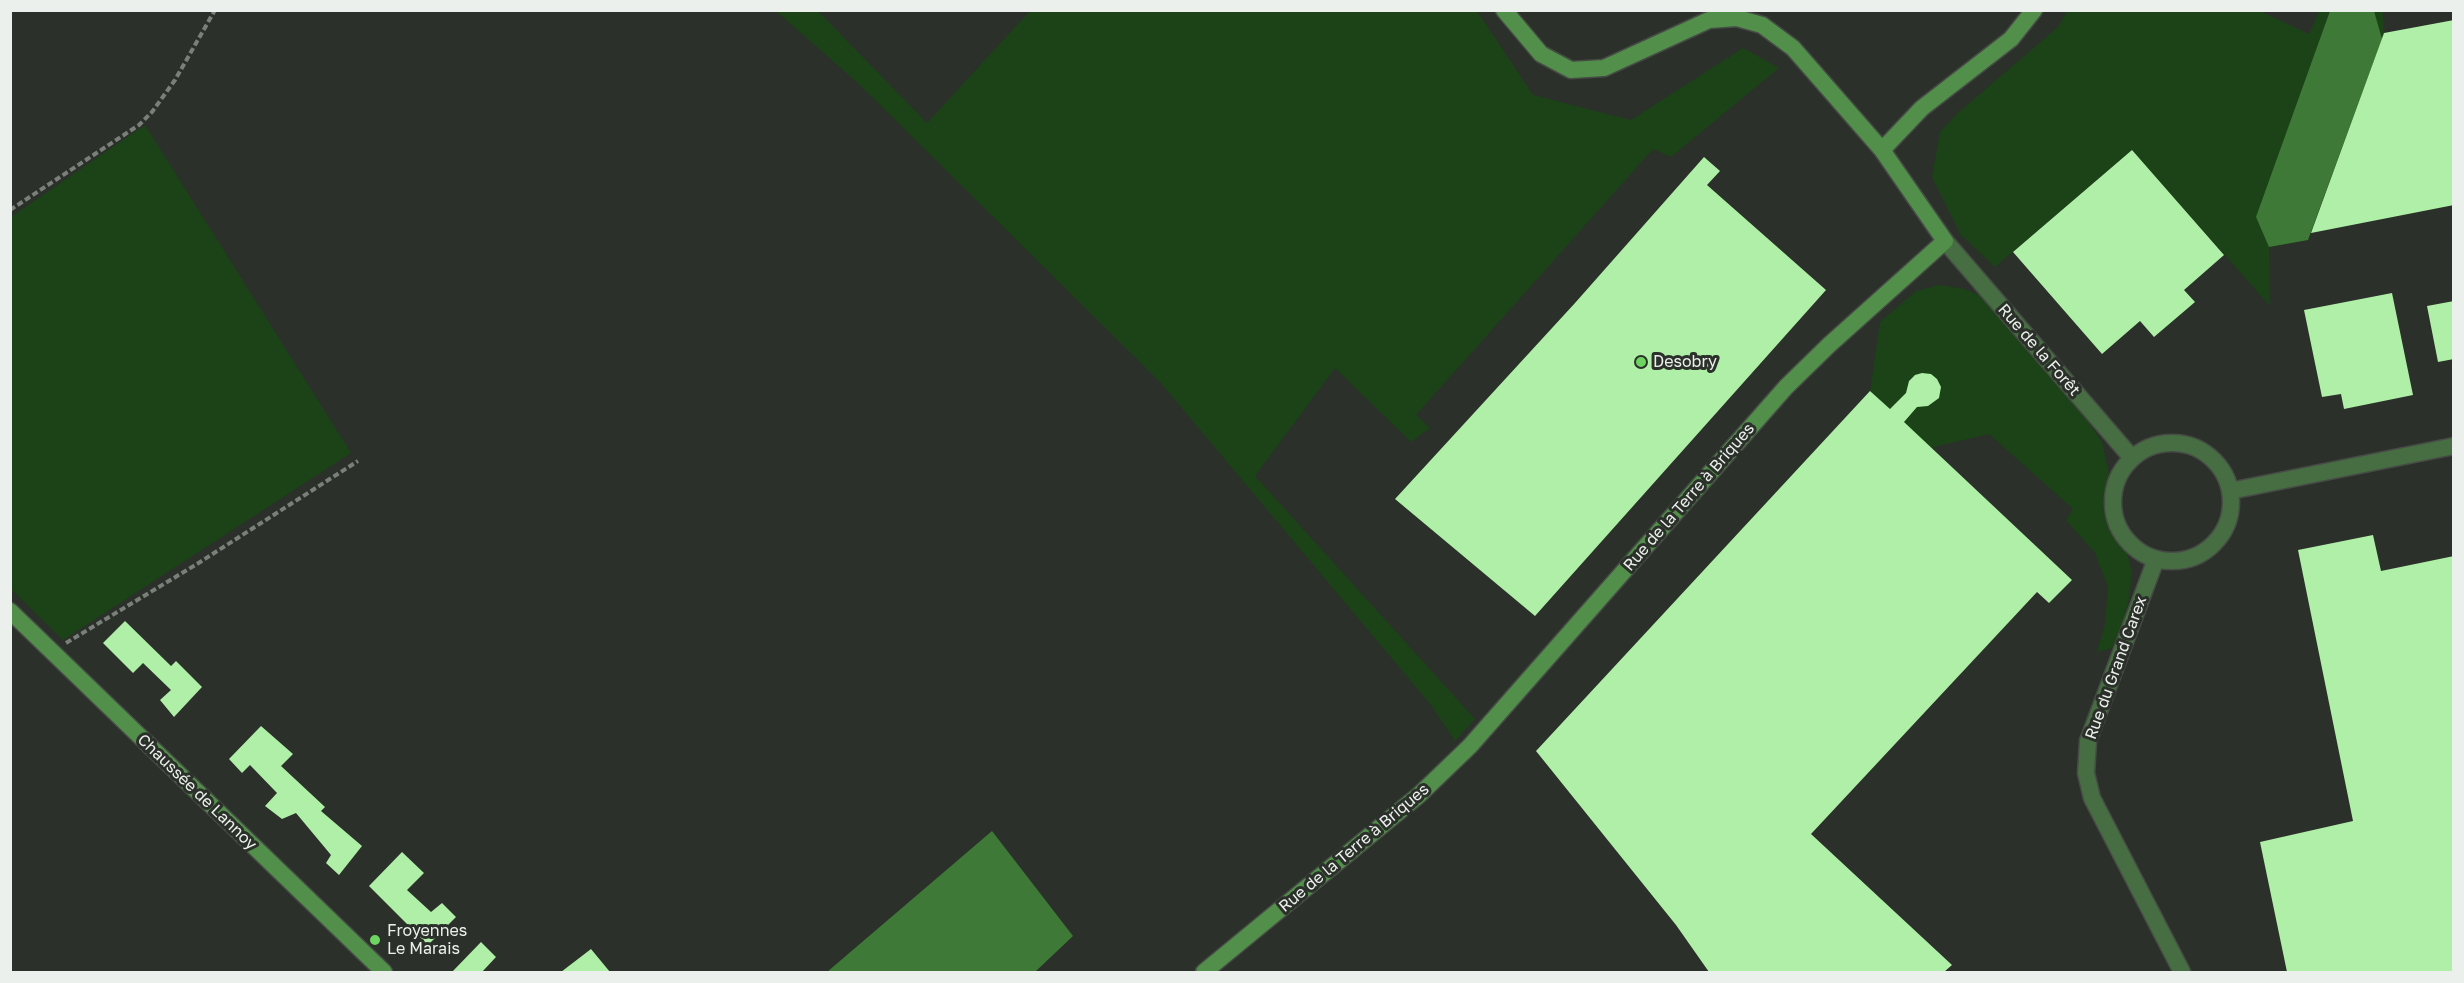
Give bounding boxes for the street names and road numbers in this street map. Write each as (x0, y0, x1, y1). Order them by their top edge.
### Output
street label: Rue de la Forêt (1994, 300, 2084, 400)
street label: Rue de la Terre à Briques (1620, 419, 1758, 575)
street label: Rue du Grand Carex (2081, 594, 2151, 742)
street label: Chaussée de Lannoy (133, 730, 261, 854)
street label: Rue de la Terre à Briques (1275, 780, 1433, 916)

